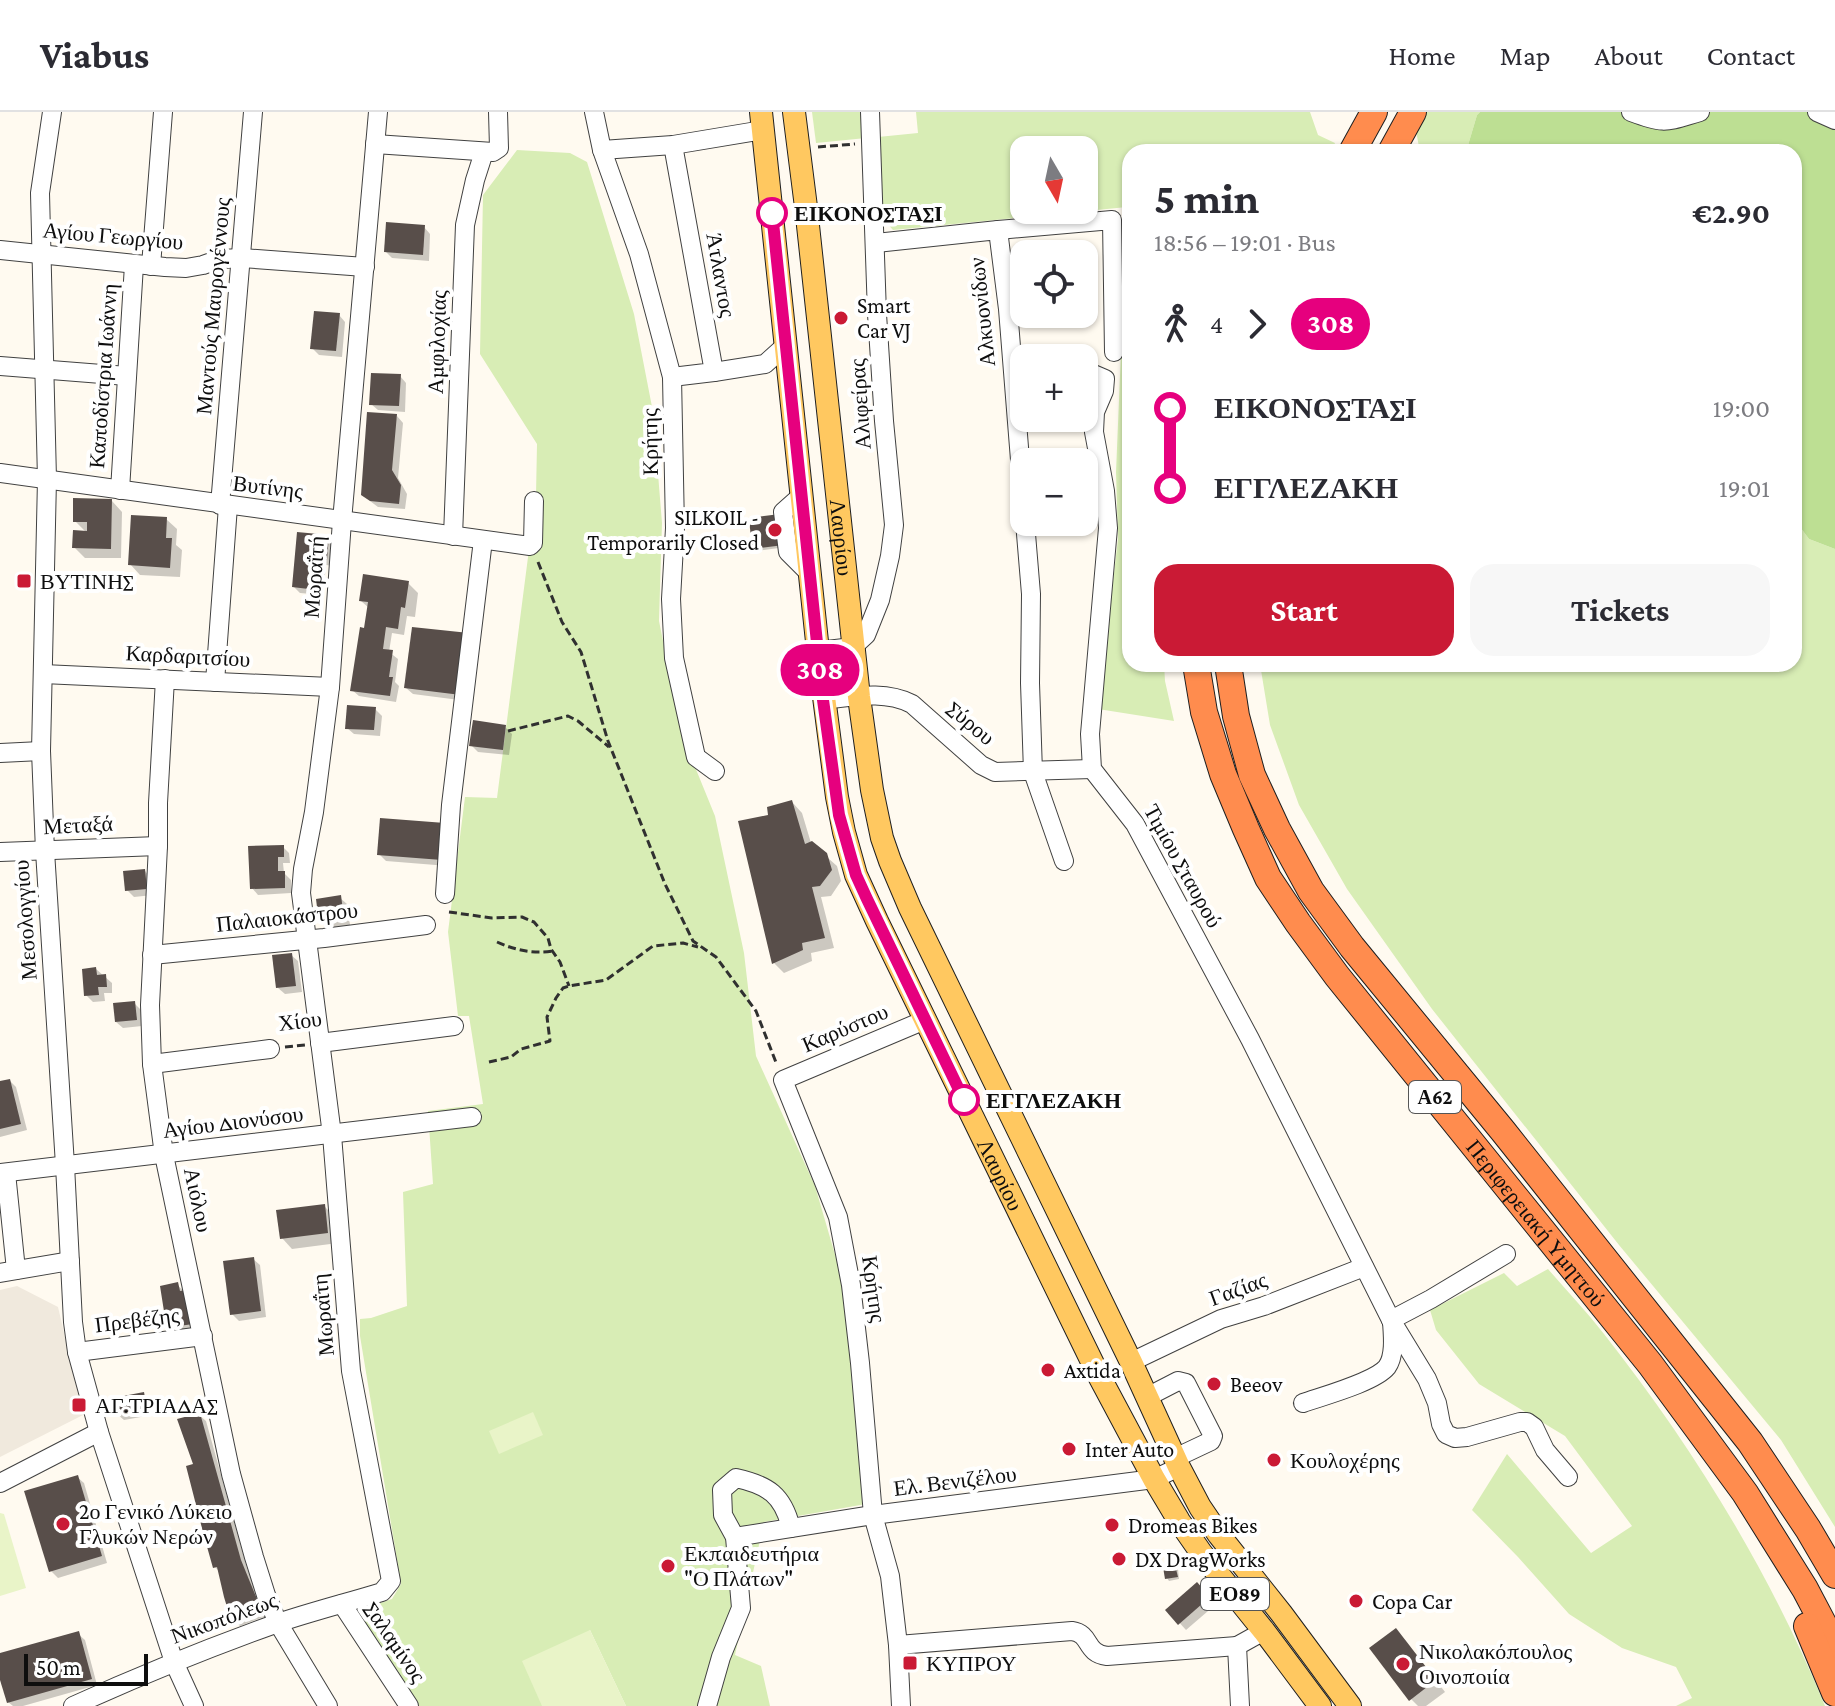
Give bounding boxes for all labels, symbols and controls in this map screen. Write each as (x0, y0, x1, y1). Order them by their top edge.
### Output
text: Viabus (40, 34, 149, 76)
text: Home (1389, 40, 1456, 71)
text: Map (1500, 40, 1551, 71)
text: About (1595, 40, 1663, 71)
text: Contact (1707, 40, 1795, 71)
north arrow (1010, 136, 1098, 224)
map controls (1010, 136, 1098, 536)
text: 5 min (1154, 174, 1259, 222)
street label: Μαντούς Μαυρογέννους (191, 196, 235, 416)
text: €2.90 (1692, 196, 1770, 229)
marker: ΕΙΚΟΝΟΣΤΑΣΙ (757, 198, 787, 228)
place label: ΕΙΚΟΝΟΣΤΑΣΙ (794, 201, 943, 226)
street label: Αγίου Γεωργίου (42, 217, 184, 255)
text: 18:56 – 19:01 · Bus (1154, 228, 1336, 257)
street label: Άτλαντος (701, 231, 741, 320)
button: locate (1010, 240, 1098, 328)
street label: Αλκυονίδων (964, 256, 1000, 368)
street label: Καποδίστρια Ιωάννη (84, 283, 122, 469)
street label: Αμφιλοχίας (423, 289, 451, 394)
place label: Smart Car VJ (857, 293, 911, 343)
icon: walk (1154, 302, 1198, 346)
icon: forward (1235, 302, 1279, 346)
text: 308 (1307, 308, 1354, 339)
marker: Smart Car VJ (832, 309, 850, 327)
text: 4 (1210, 310, 1223, 339)
button: + (1010, 344, 1098, 432)
street label: Αλιφείρας (844, 357, 876, 450)
text: ΕΙΚΟΝΟΣΤΑΣΙ (1214, 391, 1417, 424)
text: 19:00 (1713, 394, 1770, 423)
street label: Κρήτης (637, 408, 663, 476)
button: − (1010, 448, 1098, 536)
street label: Βυτίνης (231, 470, 305, 504)
text: ΕΓΓΛΕΖΑΚΗ (1214, 471, 1398, 504)
text: 19:01 (1719, 474, 1770, 503)
street label: Λαυρίου (825, 498, 858, 577)
place label: SILKOIL - Temporarily Closed (587, 505, 759, 555)
marker: SILKOIL - Temporarily Closed (766, 521, 784, 539)
street label: Μωραΐτή (299, 535, 329, 619)
button: Start (1154, 564, 1454, 656)
button: Tickets (1470, 564, 1770, 656)
place label: ΒΥΤΙΝΗΣ (40, 569, 134, 594)
marker: ΒΥΤΙΝΗΣ (15, 572, 33, 590)
street label: Καρδαριτσίου (125, 640, 251, 672)
line badge: 308 (774, 644, 866, 696)
text: 308 (797, 654, 843, 685)
street label: Σύρου (942, 696, 1000, 750)
street label: Τιμίου Σταυρού (1139, 800, 1227, 932)
street label: Μεταξά (43, 811, 114, 839)
street label: Μεσολογγίου (8, 859, 42, 981)
street label: Παλαιοκάστρου (215, 897, 359, 937)
street label: Καρύστου (798, 999, 892, 1057)
street label: Χίου (277, 1006, 323, 1036)
road number: Α62 (1409, 1081, 1461, 1113)
marker: ΕΓΓΛΕΖΑΚΗ (949, 1085, 979, 1115)
place label: ΕΓΓΛΕΖΑΚΗ (986, 1088, 1121, 1113)
street label: Αγίου Διονύσου (161, 1101, 305, 1143)
street label: Λαυρίου (972, 1134, 1029, 1215)
street label: Περιφερειακή Υμηττού (1461, 1134, 1611, 1311)
street label: Αιόλου (179, 1165, 217, 1235)
street label: Κρήτης (857, 1254, 891, 1324)
street label: Γαζίας (1206, 1267, 1271, 1311)
street label: Μωραΐτη (307, 1273, 339, 1357)
street label: Πρεβέζης (93, 1302, 181, 1338)
place label: Axtida (1064, 1358, 1121, 1383)
marker: Axtida (1039, 1361, 1057, 1379)
place label: Beeov (1230, 1372, 1283, 1397)
marker: Beeov (1205, 1375, 1223, 1393)
place label: ΑΓ.ΤΡΙΑΔΑΣ (95, 1393, 218, 1418)
marker: ΑΓ.ΤΡΙΑΔΑΣ (70, 1396, 88, 1414)
place label: Inter Auto (1085, 1437, 1174, 1462)
marker: Inter Auto (1060, 1440, 1078, 1458)
place label: Κουλοχέρης (1290, 1448, 1400, 1473)
marker: Κουλοχέρης (1265, 1451, 1283, 1469)
street label: Ελ. Βενιζέλου (892, 1461, 1018, 1501)
place label: 2ο Γενικό Λύκειο Γλυκών Νερών (79, 1499, 232, 1549)
place label: Dromeas Bikes (1128, 1513, 1258, 1538)
marker: 2ο Γενικό Λύκειο Γλυκών Νερών (54, 1515, 72, 1533)
marker: Dromeas Bikes (1103, 1516, 1121, 1534)
place label: Εκπαιδευτήρια "Ο Πλάτων" (684, 1541, 819, 1591)
place label: DX DragWorks (1135, 1547, 1266, 1572)
marker: DX DragWorks (1110, 1550, 1128, 1568)
marker: Εκπαιδευτήρια "Ο Πλάτων" (659, 1557, 677, 1575)
road number: ΕΟ89 (1201, 1578, 1269, 1610)
street label: Νικοπόλεως (167, 1587, 281, 1649)
place label: Copa Car (1372, 1589, 1453, 1614)
marker: Copa Car (1347, 1592, 1365, 1610)
street label: Σαλαμίνος (359, 1597, 431, 1687)
place label: Νικολακόπουλος Οινοποιία (1419, 1639, 1572, 1689)
scale bar (24, 1650, 148, 1686)
place label: ΚΥΠΡΟΥ (926, 1651, 1017, 1676)
marker: ΚΥΠΡΟΥ (901, 1654, 919, 1672)
text: 50 m (36, 1655, 81, 1680)
marker: Νικολακόπουλος Οινοποιία (1394, 1655, 1412, 1673)

